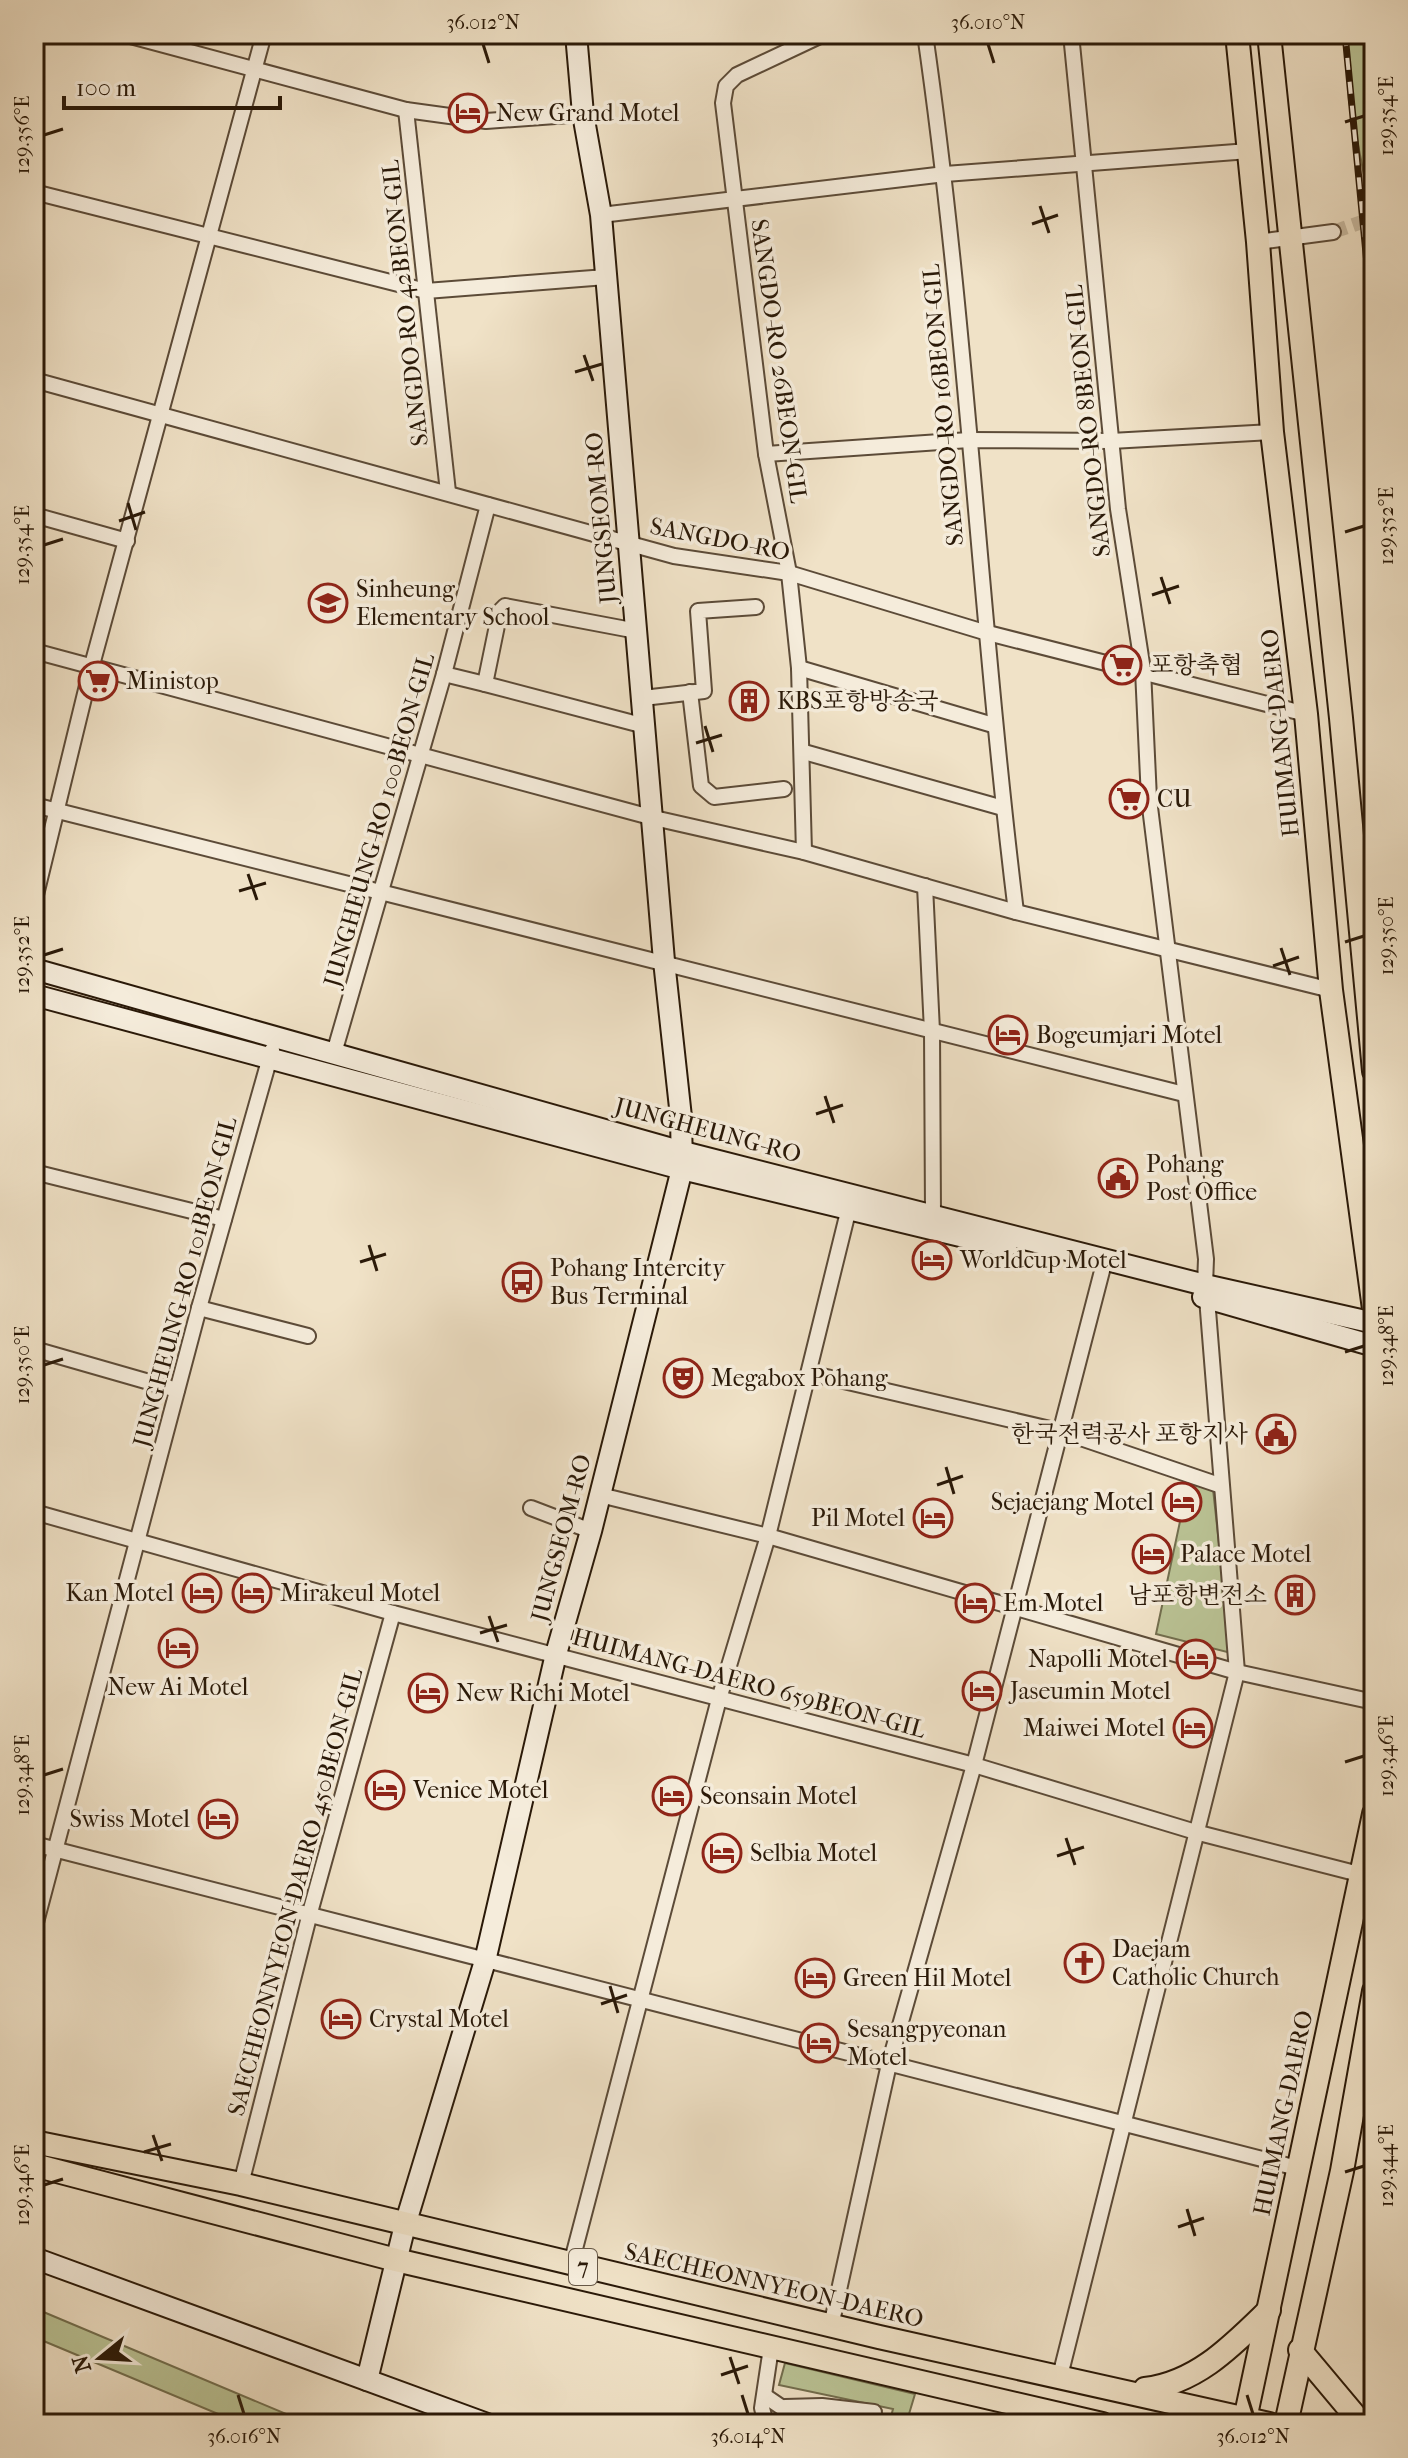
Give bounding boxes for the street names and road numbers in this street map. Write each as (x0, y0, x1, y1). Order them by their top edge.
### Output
street label: SANGDO-RO 42BEON-GIL (376, 158, 434, 448)
street label: SANGDO-RO 26BEON-GIL (745, 217, 813, 505)
street label: SANGDO-RO 16BEON-GIL (917, 262, 969, 547)
street label: SANGDO-RO 8BEON-GIL (1060, 283, 1116, 558)
street label: JUNGSEOM-RO (580, 431, 623, 607)
street label: SANGDO-RO (648, 512, 792, 566)
street label: HUIMANG-DAERO (1255, 627, 1305, 839)
street label: JUNGHEUNG-RO 100BEON-GIL (317, 649, 440, 992)
street label: JUNGHEUNG-RO (610, 1091, 804, 1168)
street label: JUNGHEUNG-RO 101BEON-GIL (127, 1113, 243, 1452)
street label: JUNGSEOM-RO (525, 1451, 597, 1627)
street label: HUIMANG-DAERO 659BEON-GIL (569, 1622, 929, 1744)
street label: SAECHEONNYEON-DAERO 450BEON-GIL (222, 1665, 368, 2119)
street label: HUIMANG-DAERO (1248, 2008, 1318, 2218)
street label: SAECHEONNYEON-DAERO (622, 2237, 926, 2333)
road number: 7 (569, 2249, 597, 2285)

